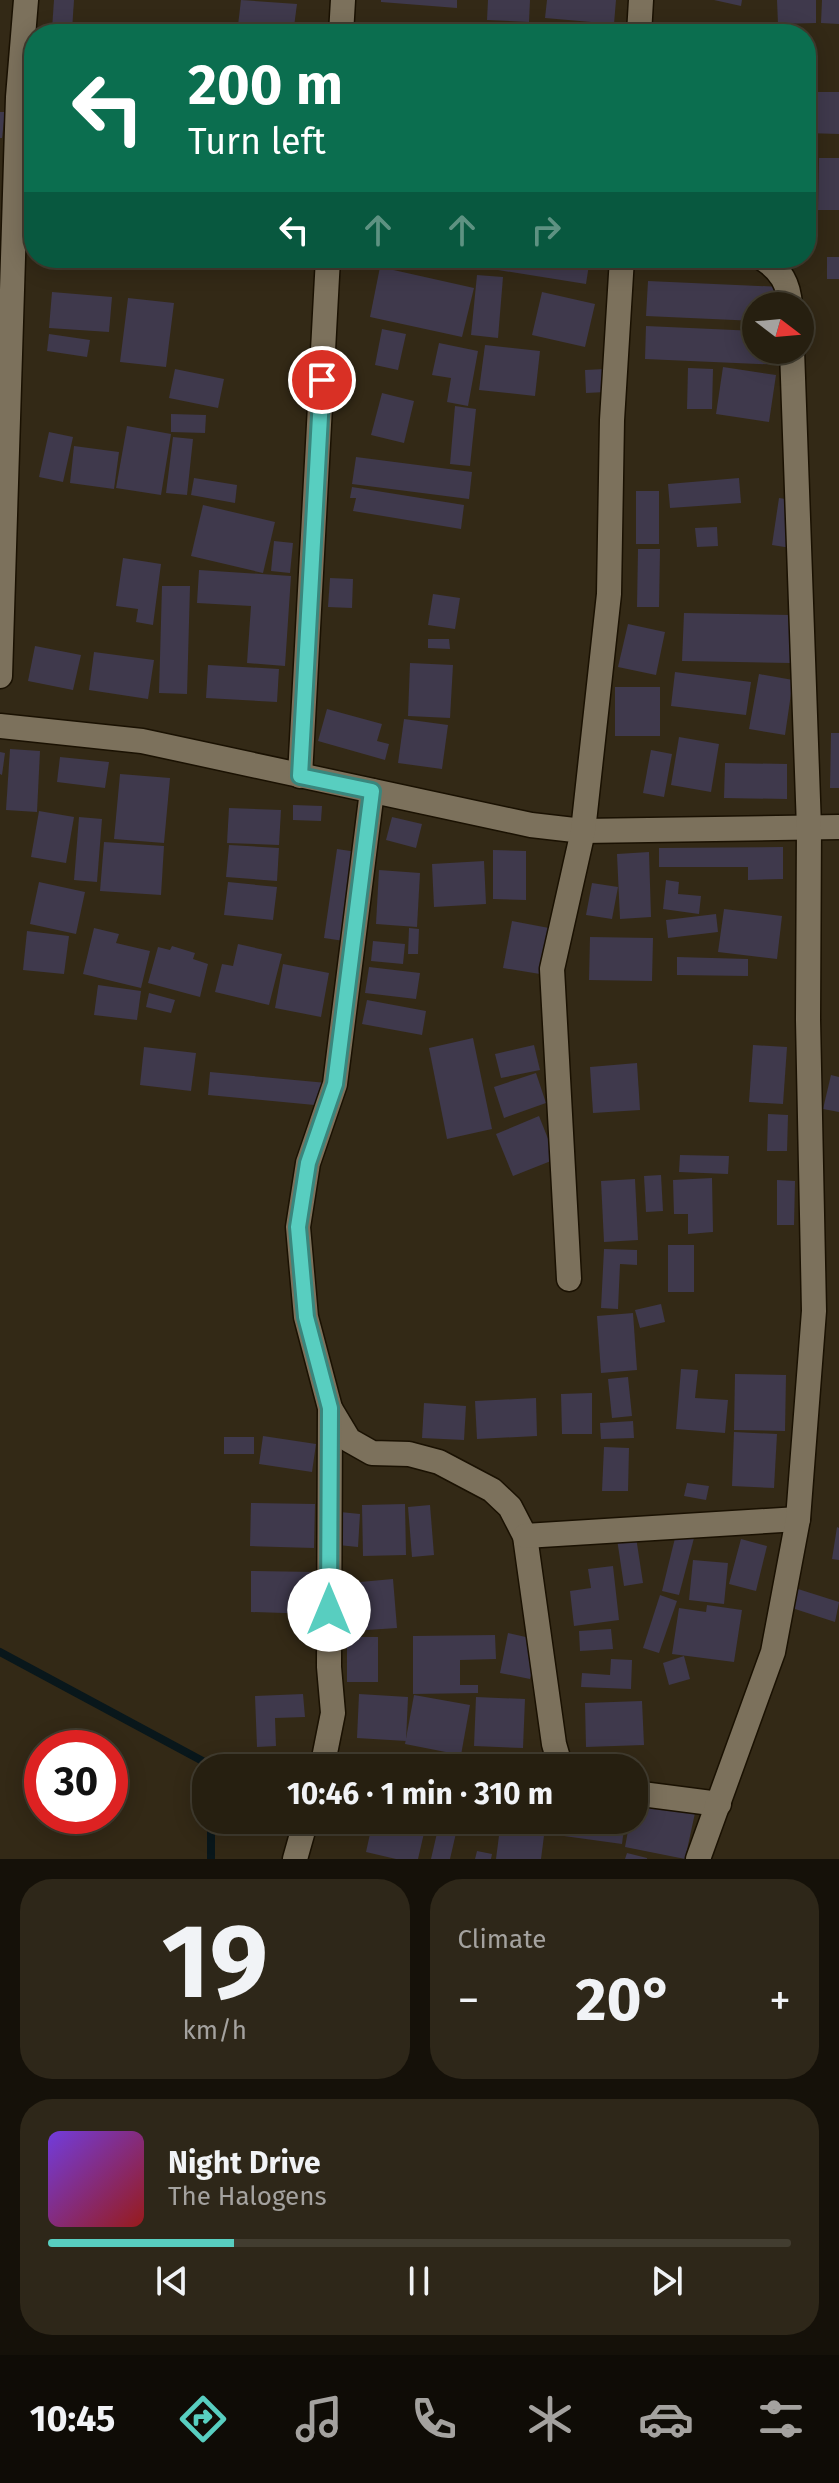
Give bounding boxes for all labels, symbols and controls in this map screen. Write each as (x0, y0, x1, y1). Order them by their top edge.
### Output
text: 200 m (188, 52, 343, 119)
icon: left (56, 56, 160, 160)
text: Turn left (188, 120, 326, 164)
icon: left (272, 208, 316, 252)
icon: ahead (356, 208, 400, 252)
icon: ahead (440, 208, 484, 252)
icon: right (524, 208, 568, 252)
north arrow (742, 292, 814, 364)
map controls (742, 292, 814, 364)
pin (288, 346, 356, 414)
icon: arrive (300, 358, 344, 402)
position arrow (287, 1568, 371, 1652)
speed limit sign: 30 (24, 1730, 128, 1834)
text: 10:46 · 1 min · 310 m (287, 1776, 553, 1812)
text: 19 (162, 1900, 268, 2025)
text: Climate (458, 1924, 546, 1955)
text: 20° (576, 1964, 673, 2036)
text: − (458, 1974, 480, 2027)
text: + (769, 1974, 791, 2027)
text: km/h (183, 2015, 247, 2046)
text: Night Drive (168, 2145, 321, 2181)
text: The Halogens (168, 2181, 327, 2212)
icon: previous (150, 2259, 194, 2303)
icon: pause (397, 2259, 441, 2303)
icon: next (645, 2259, 689, 2303)
icon: directions (175, 2391, 231, 2447)
icon: music (291, 2391, 347, 2447)
icon: phone (406, 2391, 462, 2447)
icon: climate (522, 2391, 578, 2447)
icon: car (638, 2391, 694, 2447)
icon: filters (753, 2391, 809, 2447)
text: 10:45 (30, 2397, 115, 2441)

